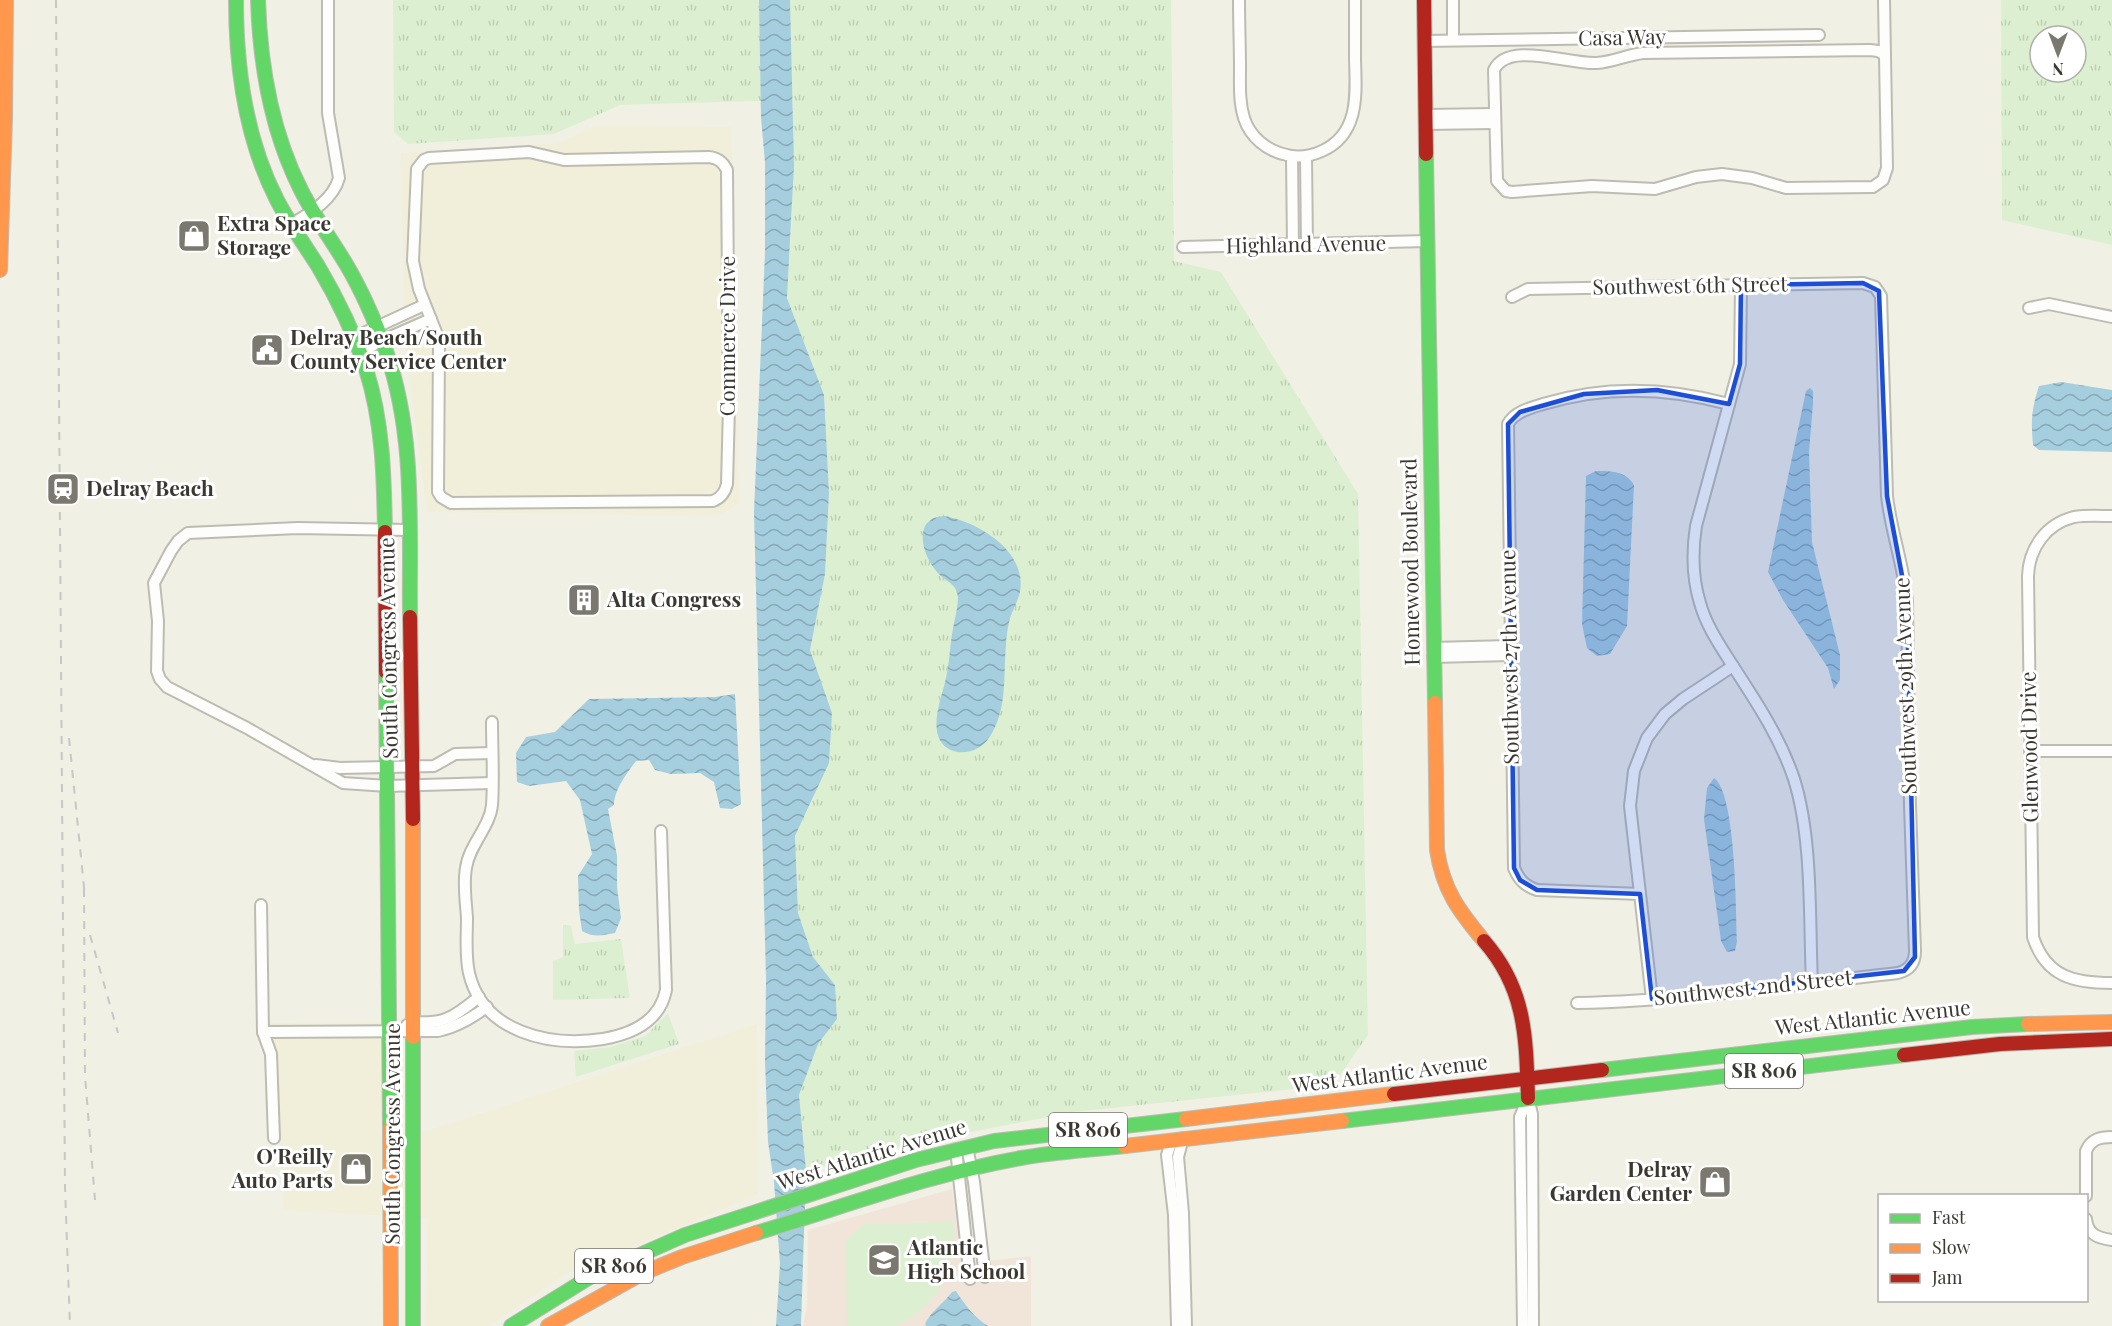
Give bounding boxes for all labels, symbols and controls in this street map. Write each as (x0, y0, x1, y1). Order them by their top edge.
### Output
street label: Casa Way (1578, 21, 1667, 51)
north arrow (2028, 24, 2088, 84)
text: N (2052, 59, 2064, 80)
place label: Extra Space Storage (217, 208, 331, 260)
shop icon: Extra Space Storage (176, 218, 212, 254)
street label: Highland Avenue (1225, 228, 1386, 258)
street label: Commerce Drive (712, 256, 740, 416)
street label: Southwest 6th Street (1592, 268, 1788, 300)
place label: Delray Beach/South County Service Center (290, 322, 507, 374)
public building icon: Delray Beach/South County Service Center (249, 332, 285, 368)
street label: Homewood Boulevard (1393, 458, 1425, 666)
station icon: Delray Beach (45, 471, 81, 507)
place label: Delray Beach (86, 473, 214, 501)
street label: South Congress Avenue (371, 537, 403, 759)
street label: Southwest 27th Avenue (1492, 549, 1524, 765)
street label: Southwest 29th Avenue (1886, 577, 1922, 795)
building icon: Alta Congress (566, 582, 602, 618)
place label: Alta Congress (606, 584, 741, 612)
street label: Glenwood Drive (2013, 671, 2043, 823)
street label: Southwest 2nd Street (1652, 962, 1854, 1010)
street label: West Atlantic Avenue (1773, 992, 1972, 1040)
street label: South Congress Avenue (377, 1023, 405, 1245)
street label: West Atlantic Avenue (1290, 1046, 1489, 1098)
road number: SR 806 (1725, 1054, 1803, 1088)
street label: West Atlantic Avenue (772, 1111, 969, 1195)
road number: SR 806 (1049, 1113, 1127, 1147)
place label: O'Reilly Auto Parts (231, 1141, 333, 1193)
shop icon: O'Reilly Auto Parts (338, 1151, 374, 1187)
place label: Delray Garden Center (1550, 1154, 1692, 1206)
shop icon: Delray Garden Center (1697, 1164, 1733, 1200)
legend (1878, 1194, 2088, 1302)
text: Fast (1932, 1205, 1966, 1229)
place label: Atlantic High School (906, 1232, 1026, 1284)
text: Slow (1932, 1235, 1970, 1259)
school or university icon: Atlantic High School (866, 1242, 902, 1278)
road number: SR 806 (575, 1249, 653, 1283)
text: Jam (1931, 1265, 1962, 1289)

